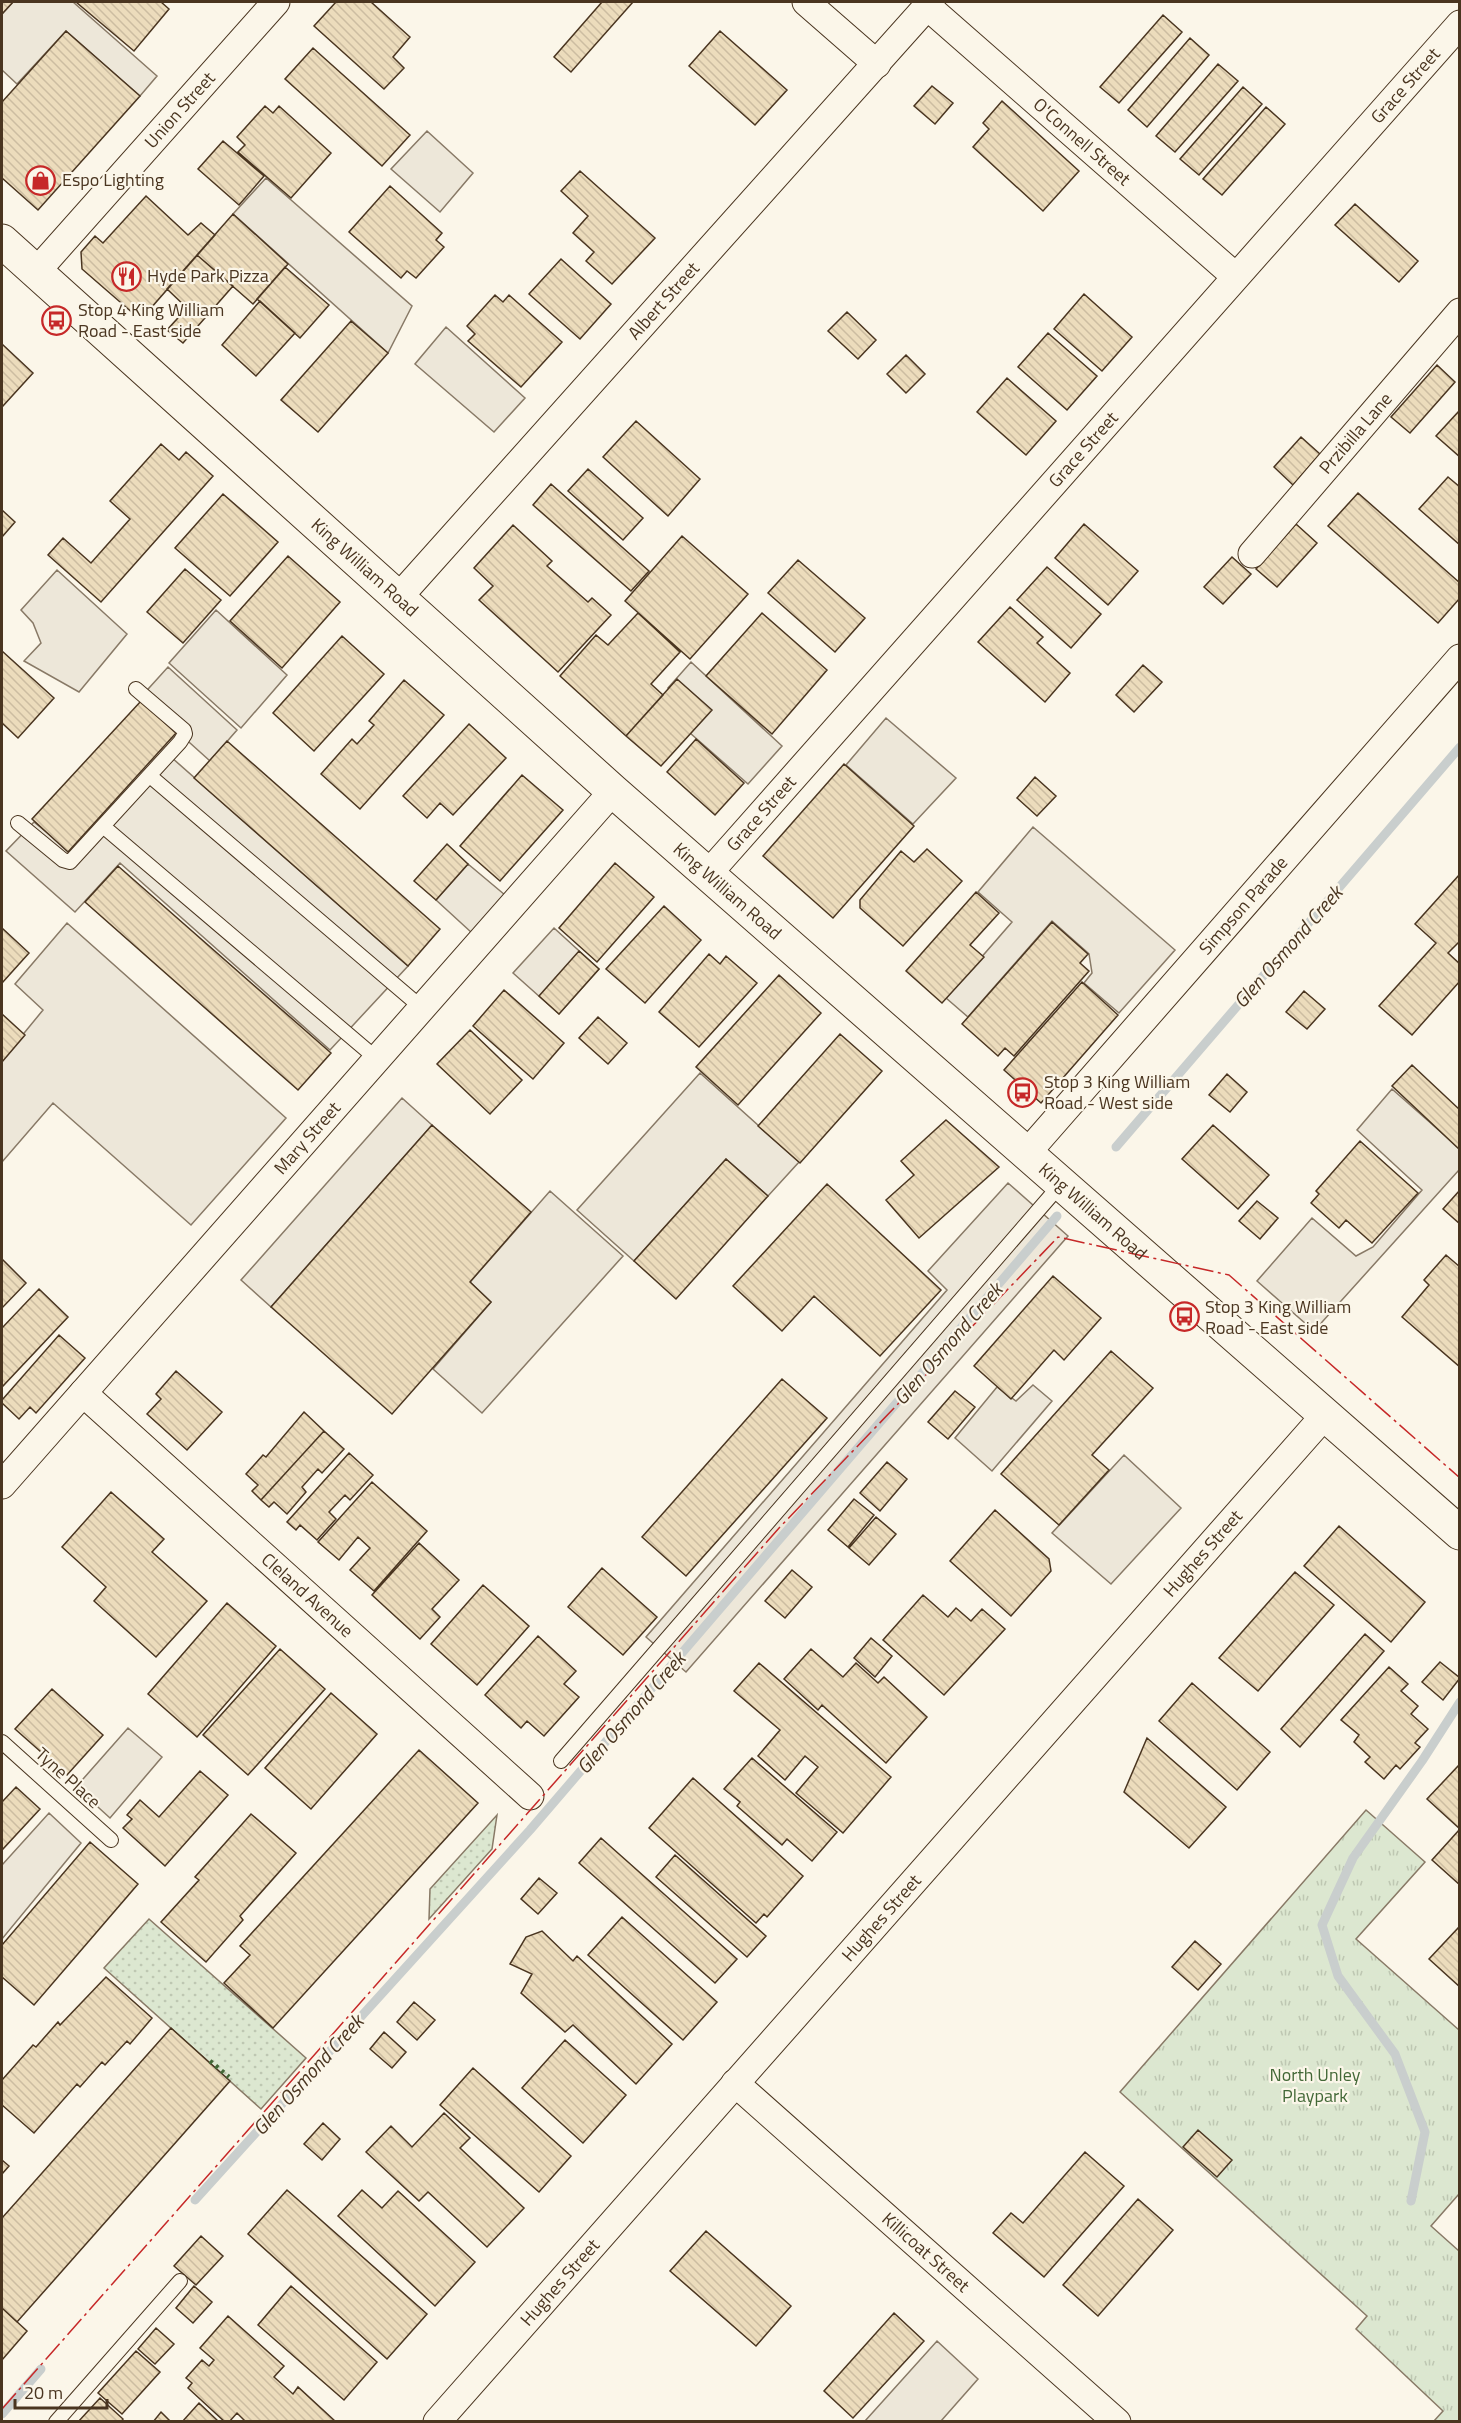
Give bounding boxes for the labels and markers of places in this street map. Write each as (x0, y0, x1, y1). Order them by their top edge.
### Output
shop icon: Espo Lighting (25, 164, 57, 196)
place label: Espo Lighting (62, 166, 164, 193)
restaurant icon: Hyde Park Pizza (110, 260, 142, 292)
place label: Hyde Park Pizza (147, 262, 269, 289)
place label: Stop 4 King William Road - East side (78, 296, 224, 344)
bus stop icon: Stop 4 King William Road - East side (41, 304, 73, 336)
place label: Stop 3 King William Road - West side (1044, 1068, 1190, 1116)
bus stop icon: Stop 3 King William Road - West side (1007, 1076, 1039, 1108)
place label: Stop 3 King William Road - East side (1205, 1293, 1351, 1341)
bus stop icon: Stop 3 King William Road - East side (1168, 1301, 1200, 1333)

